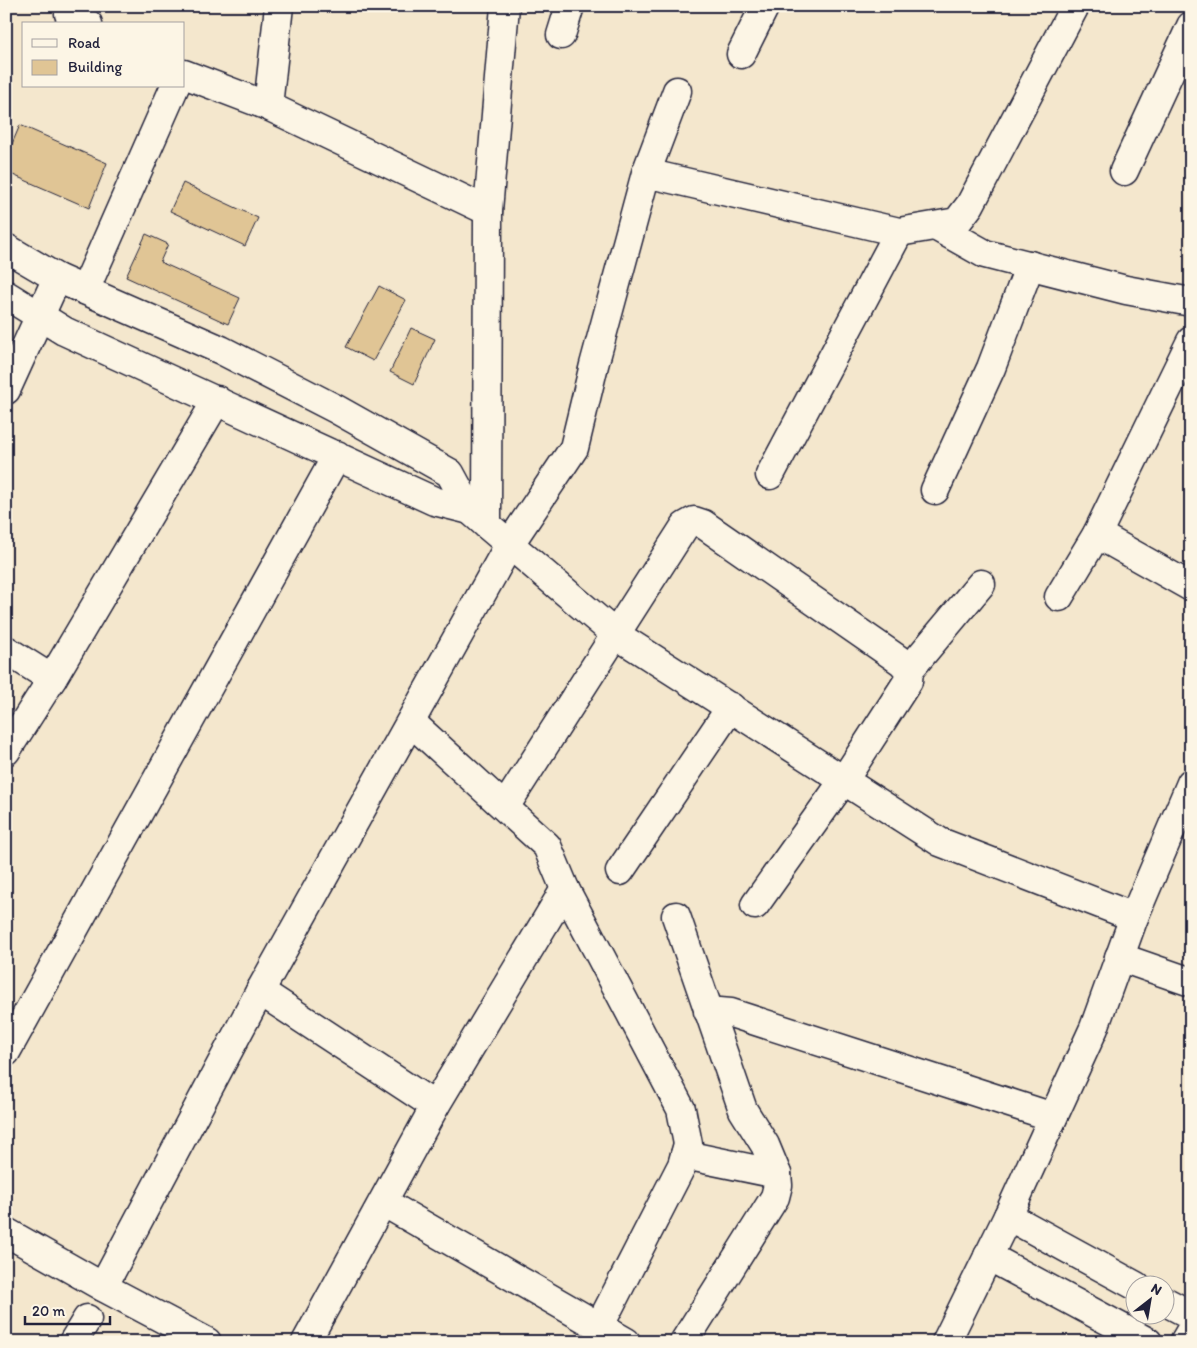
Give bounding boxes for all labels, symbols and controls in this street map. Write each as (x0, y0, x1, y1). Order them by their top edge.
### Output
legend (22, 22, 185, 88)
text: Road (68, 34, 101, 52)
text: Building (68, 58, 122, 76)
north arrow (1124, 1276, 1174, 1326)
text: N (1148, 1280, 1165, 1299)
scale bar (25, 1293, 110, 1325)
text: 20 m (32, 1302, 66, 1320)

